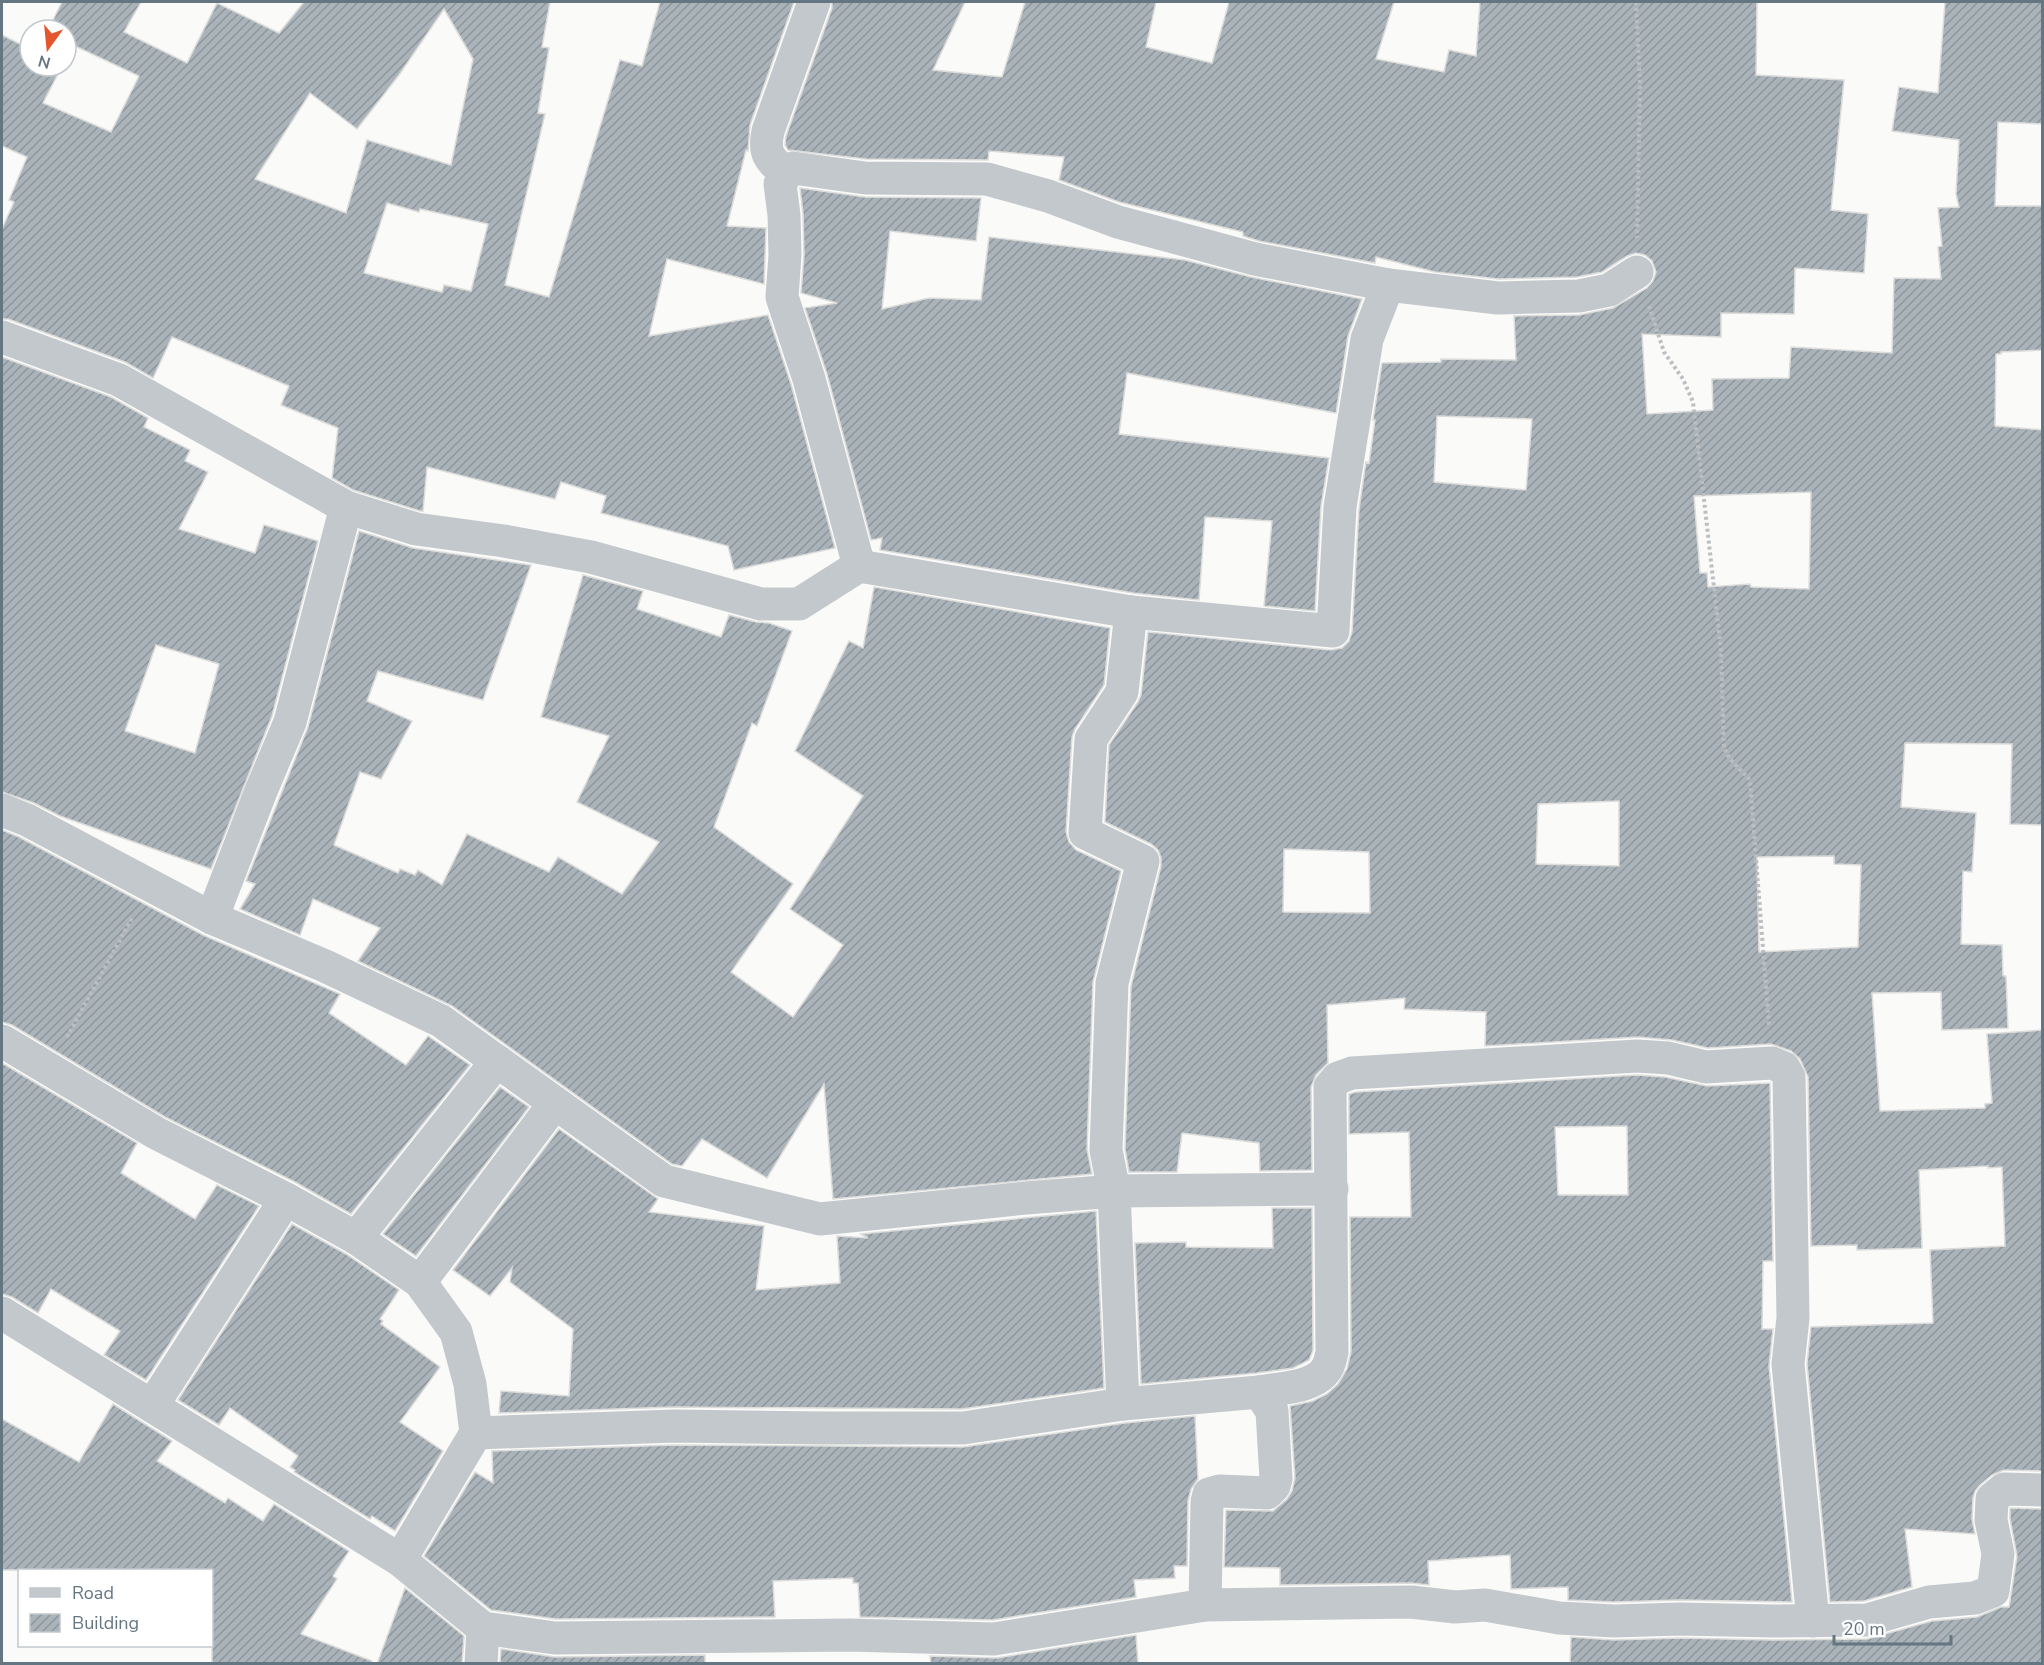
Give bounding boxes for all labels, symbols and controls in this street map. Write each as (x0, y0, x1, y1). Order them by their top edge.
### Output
north arrow (18, 18, 78, 78)
text: N (36, 49, 53, 74)
legend (18, 1569, 213, 1647)
text: Road (72, 1581, 114, 1605)
scale bar (1834, 1608, 1951, 1646)
text: Building (72, 1611, 139, 1635)
text: 20 m (1843, 1617, 1885, 1641)

